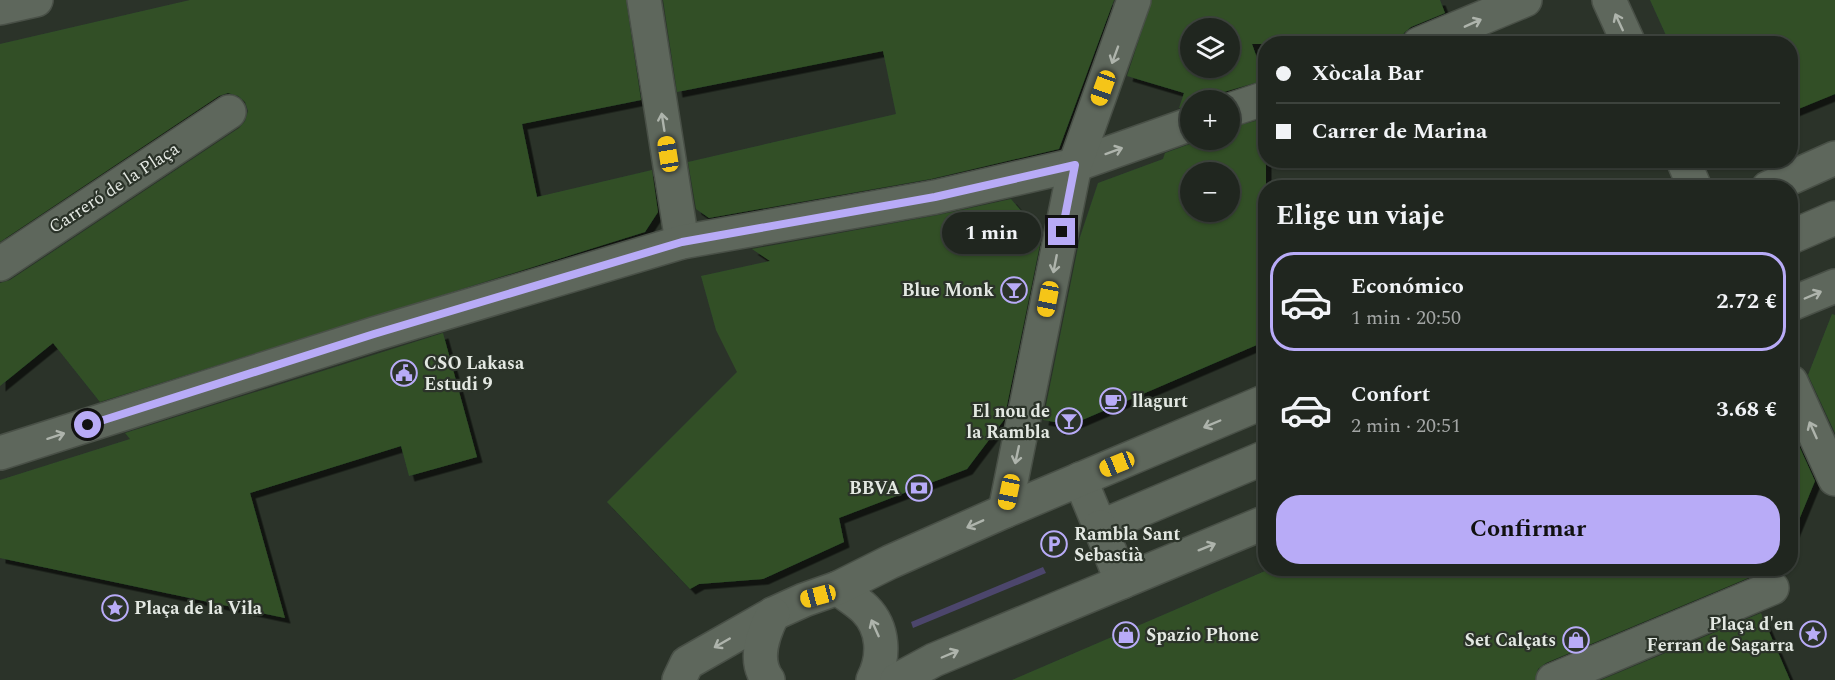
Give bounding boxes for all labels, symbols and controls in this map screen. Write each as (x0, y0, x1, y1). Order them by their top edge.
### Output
one-way arrow (1612, 13, 1624, 31)
one-way arrow (1463, 17, 1481, 28)
map controls (1180, 18, 1240, 222)
button: layers (1180, 18, 1240, 78)
one-way arrow (1108, 45, 1119, 64)
text: Xòcala Bar (1312, 57, 1423, 90)
car (1088, 68, 1118, 108)
button: + (1180, 90, 1240, 150)
one-way arrow (658, 112, 669, 132)
text: Carrer de Marina (1312, 115, 1487, 148)
street label: Carreró de la Plaça (43, 135, 185, 240)
car (656, 135, 680, 173)
one-way arrow (1105, 145, 1123, 156)
button: − (1180, 162, 1240, 222)
text: Elige un viaje (1276, 195, 1444, 237)
callout: 1 min (942, 211, 1041, 253)
text: 1 min (965, 218, 1018, 248)
route end (1048, 218, 1075, 245)
one-way arrow (1049, 254, 1060, 273)
text: Económico (1351, 270, 1464, 303)
bar icon: Blue Monk (999, 275, 1029, 305)
icon: car (1279, 275, 1333, 329)
place label: Blue Monk (902, 277, 994, 304)
car (1036, 280, 1060, 318)
text: 2.72 € (1716, 285, 1777, 318)
one-way arrow (1803, 289, 1822, 300)
text: 1 min · 20:50 (1351, 303, 1461, 333)
place label: CSO Lakasa Estudi 9 (424, 350, 525, 398)
public building icon: CSO Lakasa Estudi 9 (389, 358, 419, 388)
text: Confort (1351, 378, 1430, 411)
icon: car (1279, 383, 1333, 437)
cafe icon: llagurt (1098, 386, 1128, 416)
place label: llagurt (1132, 388, 1188, 415)
text: 3.68 € (1716, 393, 1777, 426)
place label: El nou de la Rambla (966, 398, 1051, 446)
bar icon: El nou de la Rambla (1054, 406, 1084, 436)
route start (74, 411, 101, 438)
text: 2 min · 20:51 (1351, 411, 1461, 441)
one-way arrow (1203, 419, 1222, 430)
one-way arrow (1807, 422, 1818, 440)
one-way arrow (46, 429, 65, 440)
one-way arrow (1011, 445, 1022, 464)
car (1097, 449, 1137, 479)
bank icon: BBVA (904, 473, 934, 503)
car (996, 473, 1022, 511)
place label: BBVA (849, 475, 900, 502)
button: Confirmar (1276, 495, 1780, 564)
one-way arrow (966, 519, 984, 530)
place label: Rambla Sant Sebastià (1074, 521, 1180, 569)
parking icon: Rambla Sant Sebastià (1039, 529, 1069, 559)
one-way arrow (1197, 541, 1216, 552)
car (798, 583, 838, 609)
place icon: Plaça de la Vila (100, 593, 130, 623)
place label: Plaça de la Vila (134, 595, 263, 622)
place label: Plaça d'en Ferran de Sagarra (1647, 611, 1795, 659)
one-way arrow (869, 619, 881, 637)
place icon: Plaça d'en Ferran de Sagarra (1798, 619, 1828, 649)
shop icon: Spazio Phone (1111, 620, 1141, 650)
place label: Spazio Phone (1146, 622, 1259, 649)
shop icon: Set Calçats (1561, 625, 1591, 655)
place label: Set Calçats (1464, 627, 1556, 654)
one-way arrow (714, 637, 731, 649)
one-way arrow (940, 648, 958, 659)

